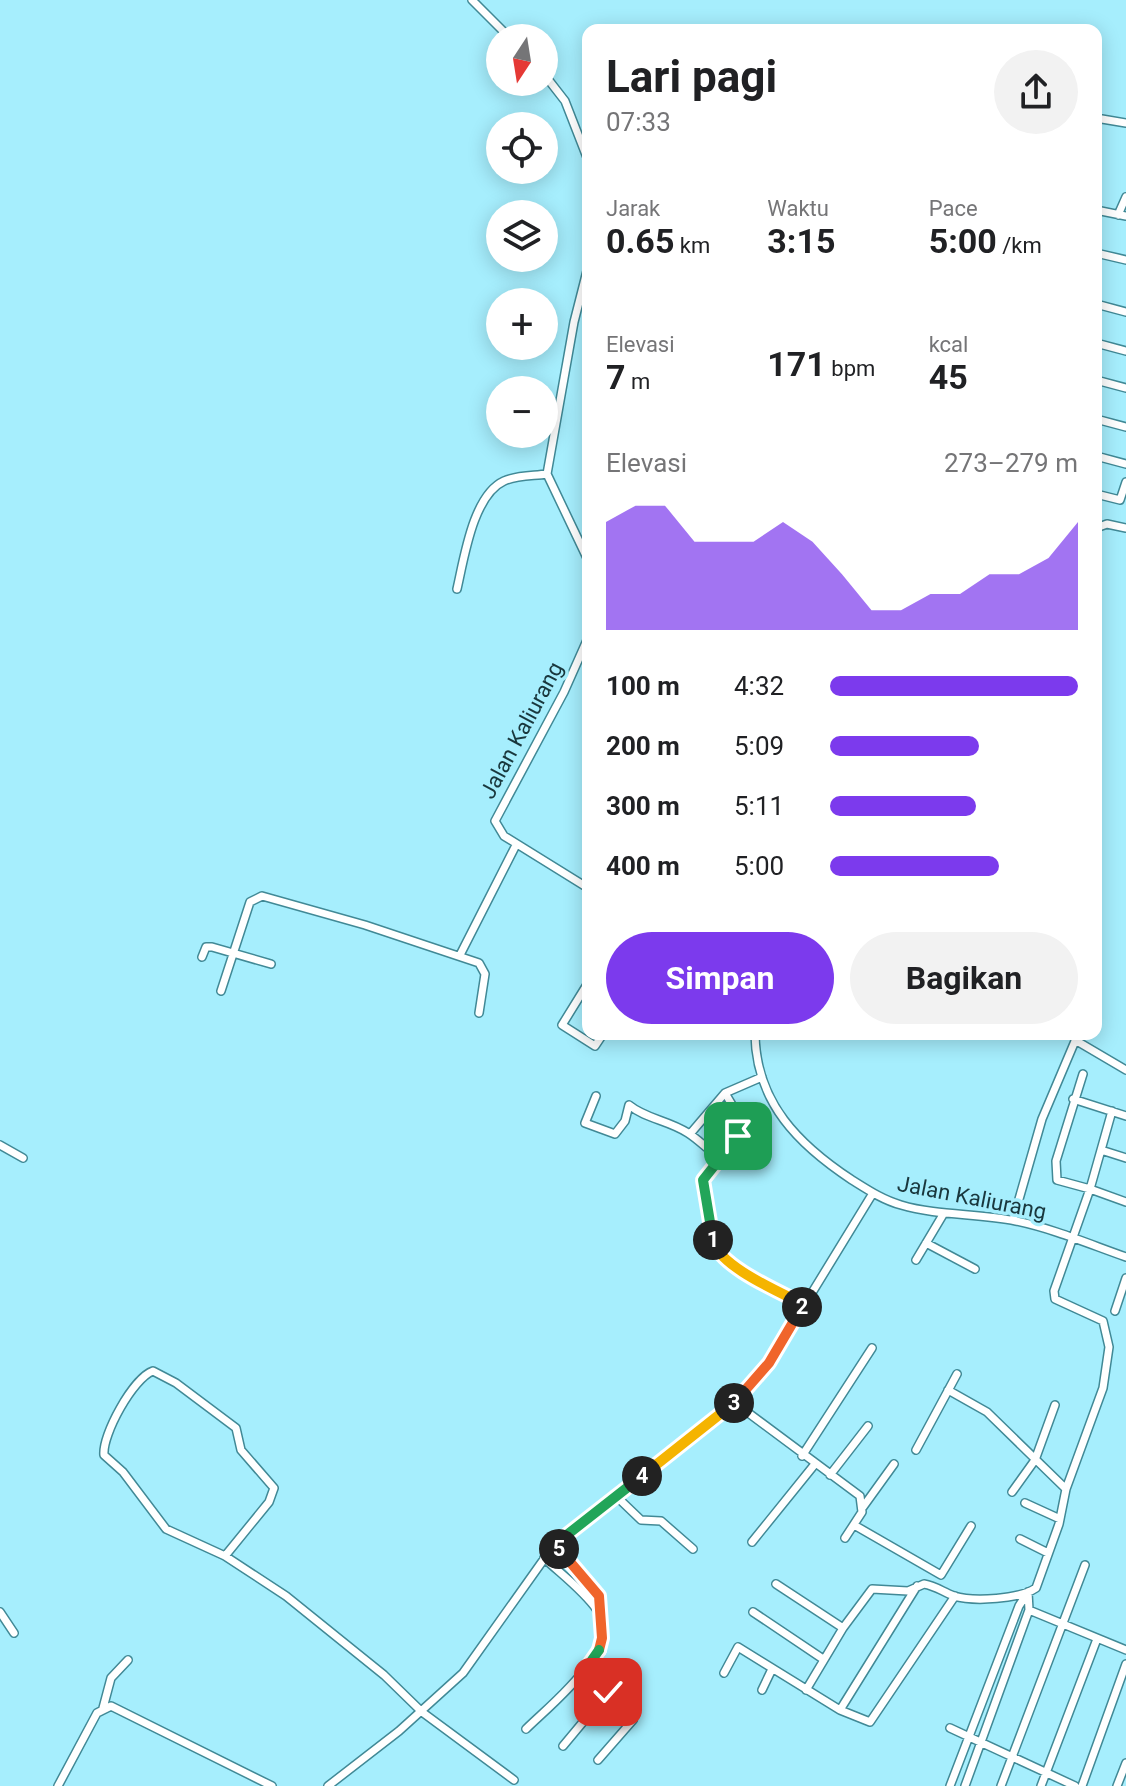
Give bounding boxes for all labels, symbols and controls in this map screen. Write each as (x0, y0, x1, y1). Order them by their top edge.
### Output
north arrow (486, 24, 558, 96)
map controls (486, 24, 558, 448)
button: share (994, 50, 1078, 134)
text: Lari pagi (606, 51, 777, 103)
text: 07:33 (606, 107, 671, 137)
button: locate (486, 112, 558, 184)
text: Jarak (606, 196, 660, 221)
text: Waktu (767, 196, 829, 221)
text: Pace (929, 196, 978, 221)
button: layers (486, 200, 558, 272)
text: 0.65 (606, 221, 674, 261)
text: 3:15 (767, 221, 835, 261)
text: 5:00 (929, 221, 997, 261)
text: km (674, 233, 710, 258)
text: /km (997, 233, 1042, 258)
button: + (486, 288, 558, 360)
text: Elevasi (606, 332, 675, 357)
text: kcal (929, 332, 968, 357)
text: 171 (767, 344, 826, 384)
text: bpm (826, 356, 875, 381)
text: 7 (606, 357, 626, 397)
text: 45 (929, 357, 968, 397)
text: m (626, 369, 650, 394)
button: − (486, 376, 558, 448)
text: Elevasi (606, 448, 687, 478)
text: 273–279 m (944, 448, 1078, 478)
street label: Jalan Kaliurang (475, 658, 568, 803)
text: 100 m (606, 671, 680, 701)
text: 4:32 (734, 671, 784, 701)
text: 200 m (606, 731, 680, 761)
text: 5:09 (734, 731, 784, 761)
text: 300 m (606, 791, 680, 821)
text: 5:11 (734, 791, 784, 821)
text: 400 m (606, 851, 680, 881)
text: 5:00 (734, 851, 784, 881)
button: Simpan (606, 932, 834, 1024)
button: Bagikan (850, 932, 1078, 1024)
pin (704, 1102, 772, 1170)
icon: arrive (716, 1114, 760, 1158)
street label: Jalan Kaliurang (895, 1171, 1048, 1224)
pin: 1 (693, 1220, 733, 1260)
text: 1 (707, 1227, 719, 1252)
pin: 2 (782, 1287, 822, 1327)
text: 2 (796, 1294, 808, 1319)
pin: 3 (714, 1383, 754, 1423)
text: 3 (728, 1390, 740, 1415)
pin: 4 (622, 1456, 662, 1496)
text: 4 (636, 1463, 648, 1488)
pin: 5 (539, 1529, 579, 1569)
text: 5 (553, 1536, 565, 1561)
pin (574, 1658, 642, 1726)
icon: check (586, 1670, 630, 1714)

